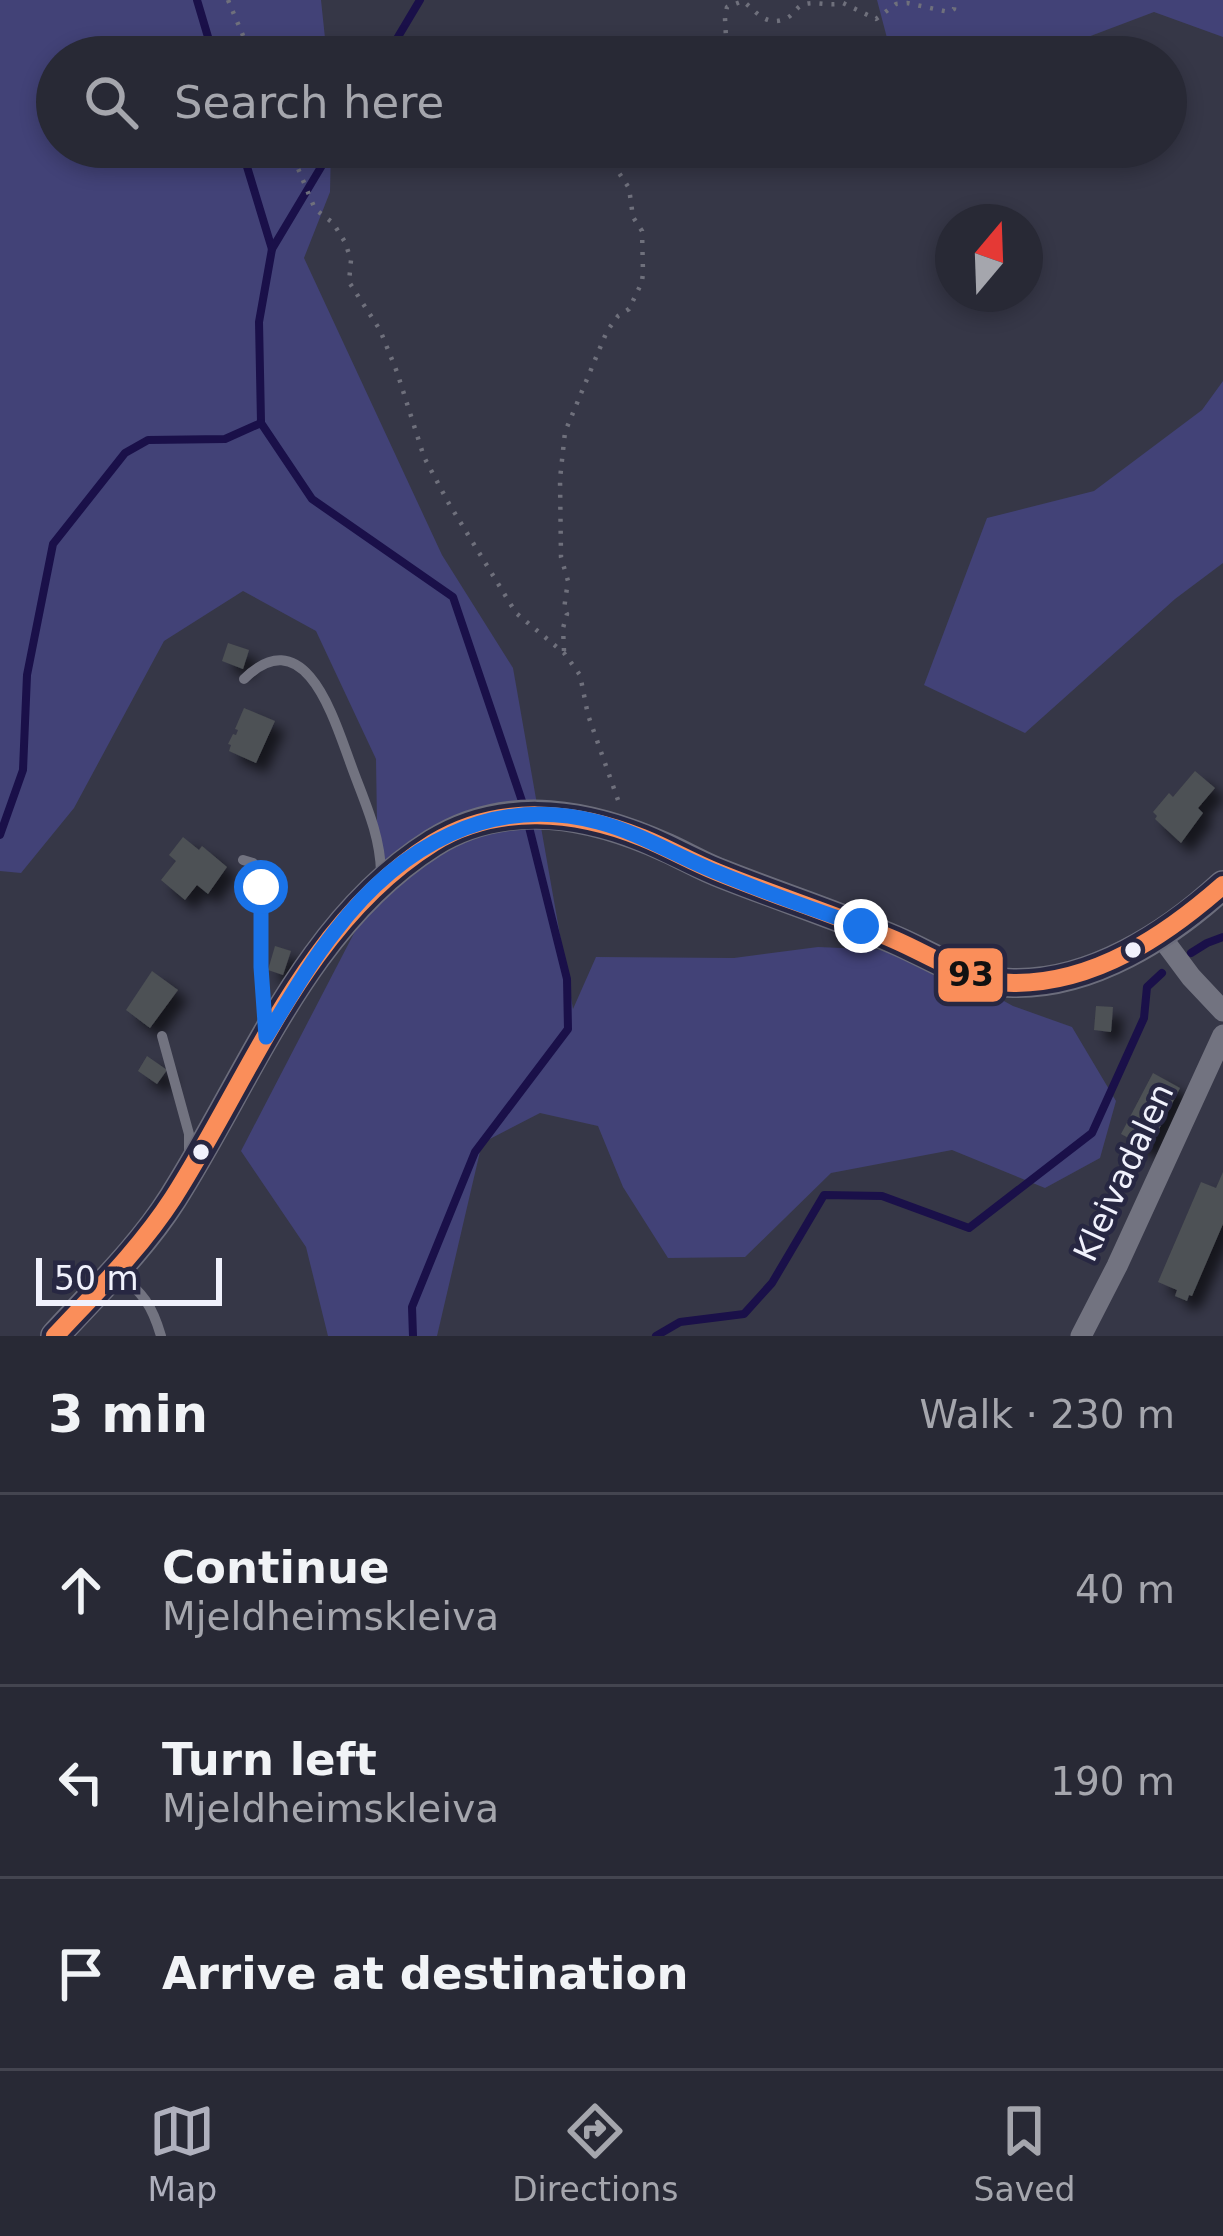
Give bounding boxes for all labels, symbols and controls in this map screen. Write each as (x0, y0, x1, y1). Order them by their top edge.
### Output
search box (36, 36, 1187, 168)
icon: search (78, 69, 144, 135)
text: Search here (174, 76, 444, 129)
north arrow (935, 204, 1043, 312)
route start (234, 860, 288, 914)
route end (834, 899, 888, 953)
unlabelled marker (1122, 939, 1144, 961)
line badge: 93 (936, 946, 1005, 1004)
text: 93 (948, 955, 994, 994)
street label: Kleivadalen (1065, 1077, 1182, 1267)
unlabelled marker (190, 1141, 212, 1163)
scale bar (36, 1252, 222, 1305)
text: 50 m (54, 1259, 139, 1298)
text: 3 min (48, 1385, 208, 1444)
text: Walk · 230 m (920, 1392, 1175, 1437)
text: Continue (162, 1541, 390, 1594)
icon: ahead (48, 1557, 114, 1623)
text: 40 m (1075, 1567, 1175, 1612)
text: Mjeldheimskleiva (162, 1594, 499, 1639)
text: Turn left (162, 1733, 377, 1786)
icon: left (48, 1749, 114, 1815)
text: 190 m (1050, 1759, 1175, 1804)
text: Mjeldheimskleiva (162, 1786, 499, 1831)
icon: arrive (48, 1941, 114, 2007)
text: Arrive at destination (162, 1947, 688, 2000)
tab: Map (148, 2098, 217, 2209)
tab: Directions (512, 2098, 678, 2209)
tab: Saved (974, 2098, 1075, 2209)

